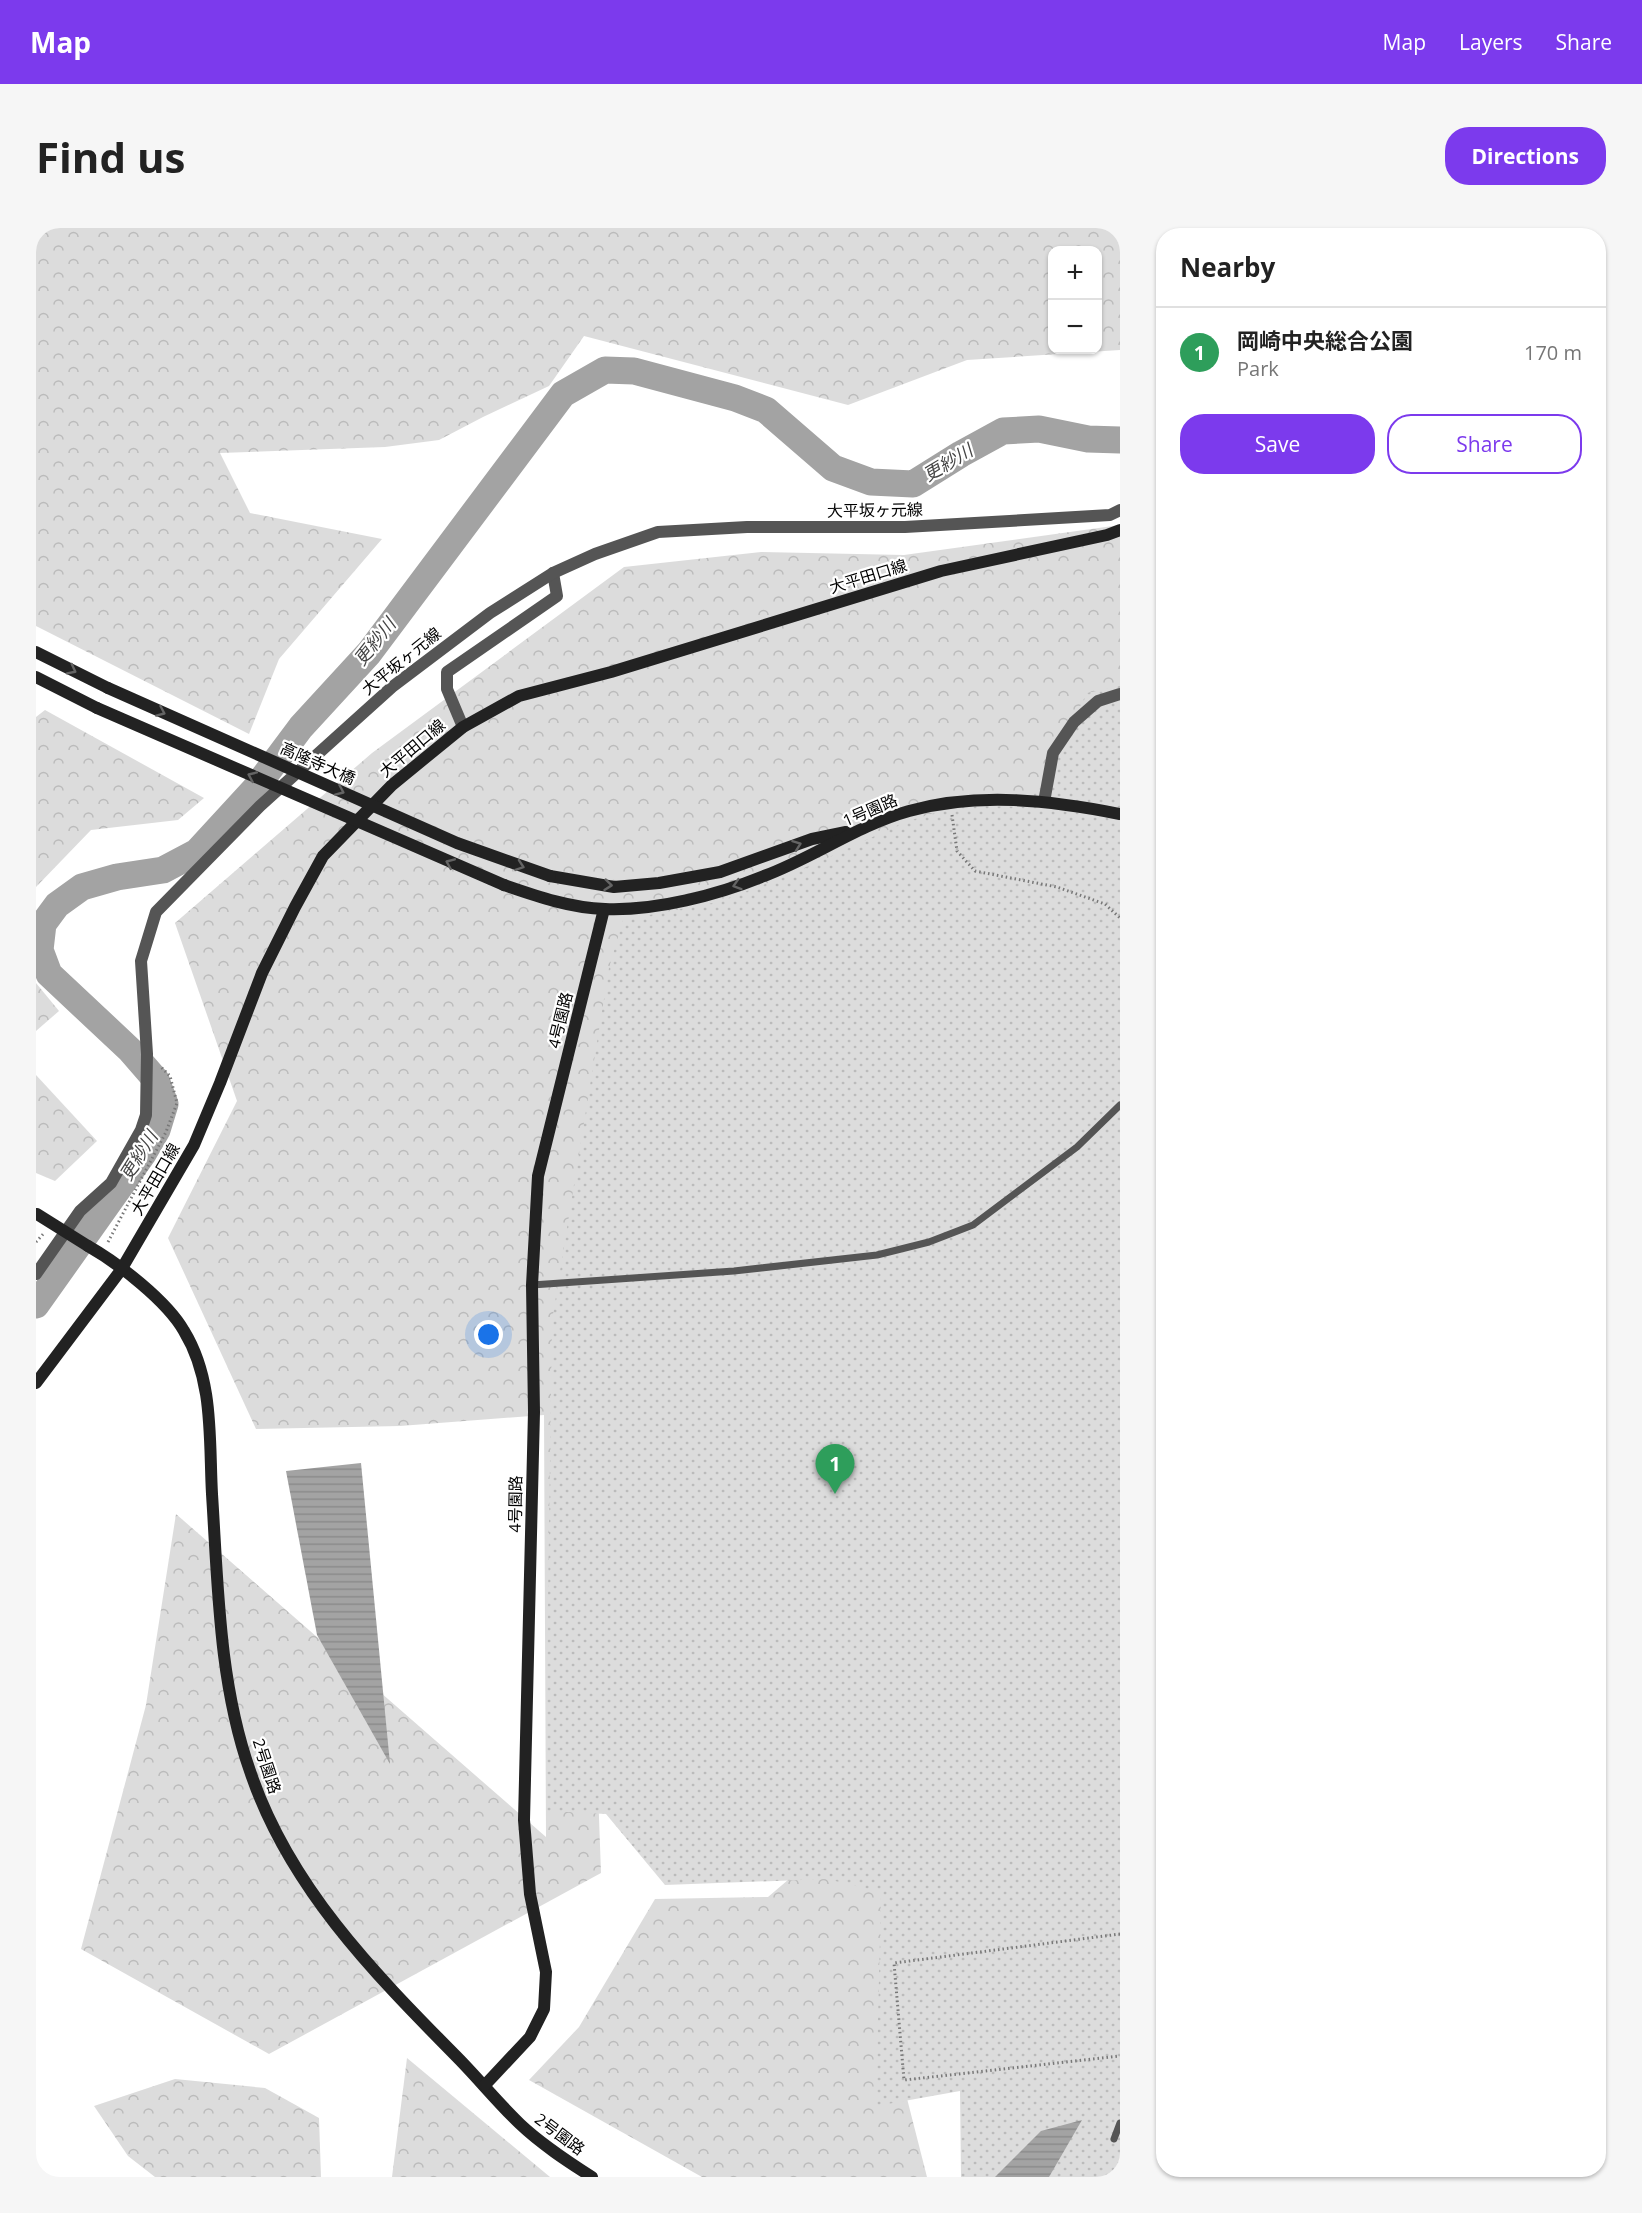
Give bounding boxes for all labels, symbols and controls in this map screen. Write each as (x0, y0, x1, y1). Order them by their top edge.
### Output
text: Map (30, 23, 91, 61)
text: Map (1383, 28, 1426, 56)
text: Layers (1459, 28, 1523, 56)
text: Share (1556, 28, 1612, 56)
button: Directions (1445, 127, 1606, 185)
text: Find us (36, 128, 185, 185)
map controls (1048, 246, 1102, 354)
button: + (1048, 246, 1102, 300)
text: Nearby (1180, 249, 1275, 285)
button: − (1048, 300, 1102, 354)
text: 岡崎中央総合公園 (1237, 325, 1413, 355)
text: 1 (1194, 339, 1205, 366)
text: 170 m (1524, 339, 1582, 366)
text: Park (1237, 355, 1279, 382)
button: Save (1180, 414, 1375, 474)
button: Share (1387, 414, 1582, 474)
water label: 更紗川 (918, 437, 979, 486)
street label: 大平坂ヶ元線 (827, 498, 923, 522)
street label: 大平田口線 (827, 554, 909, 598)
water label: 更紗川 (348, 611, 402, 670)
street label: 大平坂ヶ元線 (357, 622, 445, 700)
one-way arrow (66, 663, 77, 675)
one-way arrow (155, 705, 166, 717)
street label: 大平田口線 (374, 714, 450, 782)
street label: 高隆寺大橋 (277, 737, 359, 789)
one-way arrow (247, 771, 258, 783)
one-way arrow (333, 784, 344, 796)
street label: 1号園路 (839, 789, 901, 831)
one-way arrow (791, 839, 801, 852)
one-way arrow (445, 858, 456, 870)
one-way arrow (514, 858, 525, 871)
one-way arrow (603, 878, 612, 891)
one-way arrow (732, 878, 743, 890)
street label: 4号園路 (542, 990, 578, 1050)
water label: 更紗川 (114, 1125, 164, 1185)
street label: 大平田口線 (125, 1139, 185, 1219)
your location (474, 1320, 503, 1349)
pin: 1 (816, 1444, 854, 1494)
street label: 4号園路 (504, 1475, 526, 1533)
street label: 2号園路 (248, 1735, 286, 1797)
street label: 2号園路 (531, 2108, 589, 2160)

